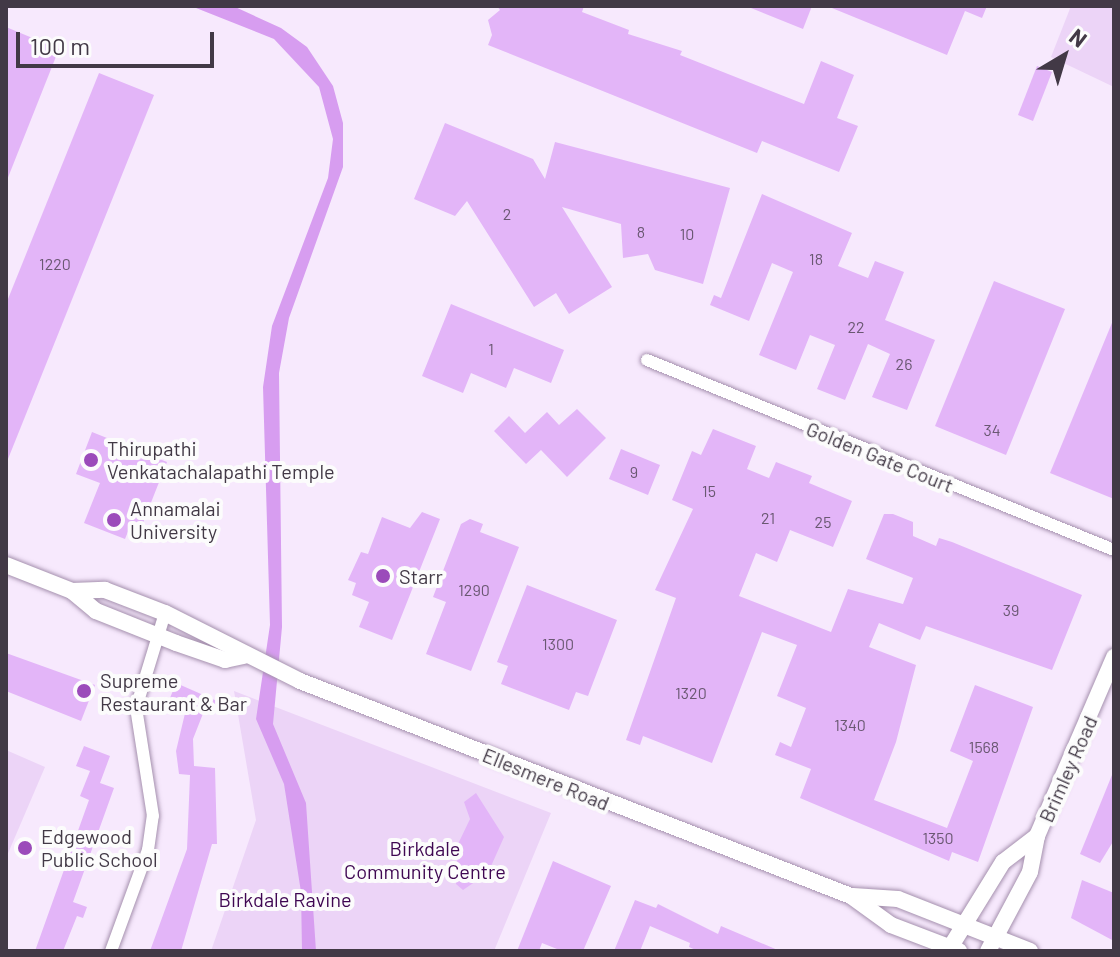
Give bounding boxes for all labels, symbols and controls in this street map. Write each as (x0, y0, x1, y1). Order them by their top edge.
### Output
scale bar (20, 16, 218, 66)
north arrow (1024, 16, 1104, 96)
text: N (1065, 22, 1093, 52)
text: 100 m (30, 31, 90, 60)
house number: 2 (503, 204, 511, 224)
house number: 8 (637, 222, 645, 242)
house number: 10 (680, 224, 694, 244)
house number: 18 (809, 249, 823, 269)
house number: 1220 (39, 254, 71, 274)
house number: 22 (847, 317, 865, 337)
house number: 1 (488, 339, 494, 359)
house number: 26 (896, 354, 912, 374)
street label: Golden Gate Court (803, 417, 957, 497)
house number: 34 (983, 420, 1001, 440)
place label: Thirupathi Venkatachalapathi Temple (107, 436, 335, 483)
marker: Thirupathi Venkatachalapathi Temple (82, 451, 100, 469)
house number: 9 (630, 462, 638, 482)
house number: 15 (702, 481, 716, 501)
place label: Annamalai University (130, 496, 221, 543)
house number: 21 (761, 508, 775, 528)
marker: Annamalai University (105, 511, 123, 529)
house number: 25 (815, 512, 831, 532)
place label: Starr (399, 564, 443, 588)
marker: Starr (374, 567, 392, 585)
house number: 1290 (458, 580, 490, 600)
house number: 39 (1003, 600, 1019, 620)
house number: 1300 (542, 634, 574, 654)
place label: Supreme Restaurant & Bar (100, 668, 247, 715)
marker: Supreme Restaurant & Bar (75, 682, 93, 700)
house number: 1320 (675, 683, 707, 703)
street label: Brimley Road (1034, 712, 1102, 826)
house number: 1340 (834, 715, 866, 735)
house number: 1568 (969, 737, 999, 757)
street label: Ellesmere Road (479, 743, 613, 815)
place label: Edgewood Public School (41, 824, 158, 871)
house number: 1350 (922, 828, 954, 848)
park label: Birkdale Community Centre (344, 837, 506, 884)
marker: Edgewood Public School (16, 839, 34, 857)
park label: Birkdale Ravine (218, 887, 352, 911)

